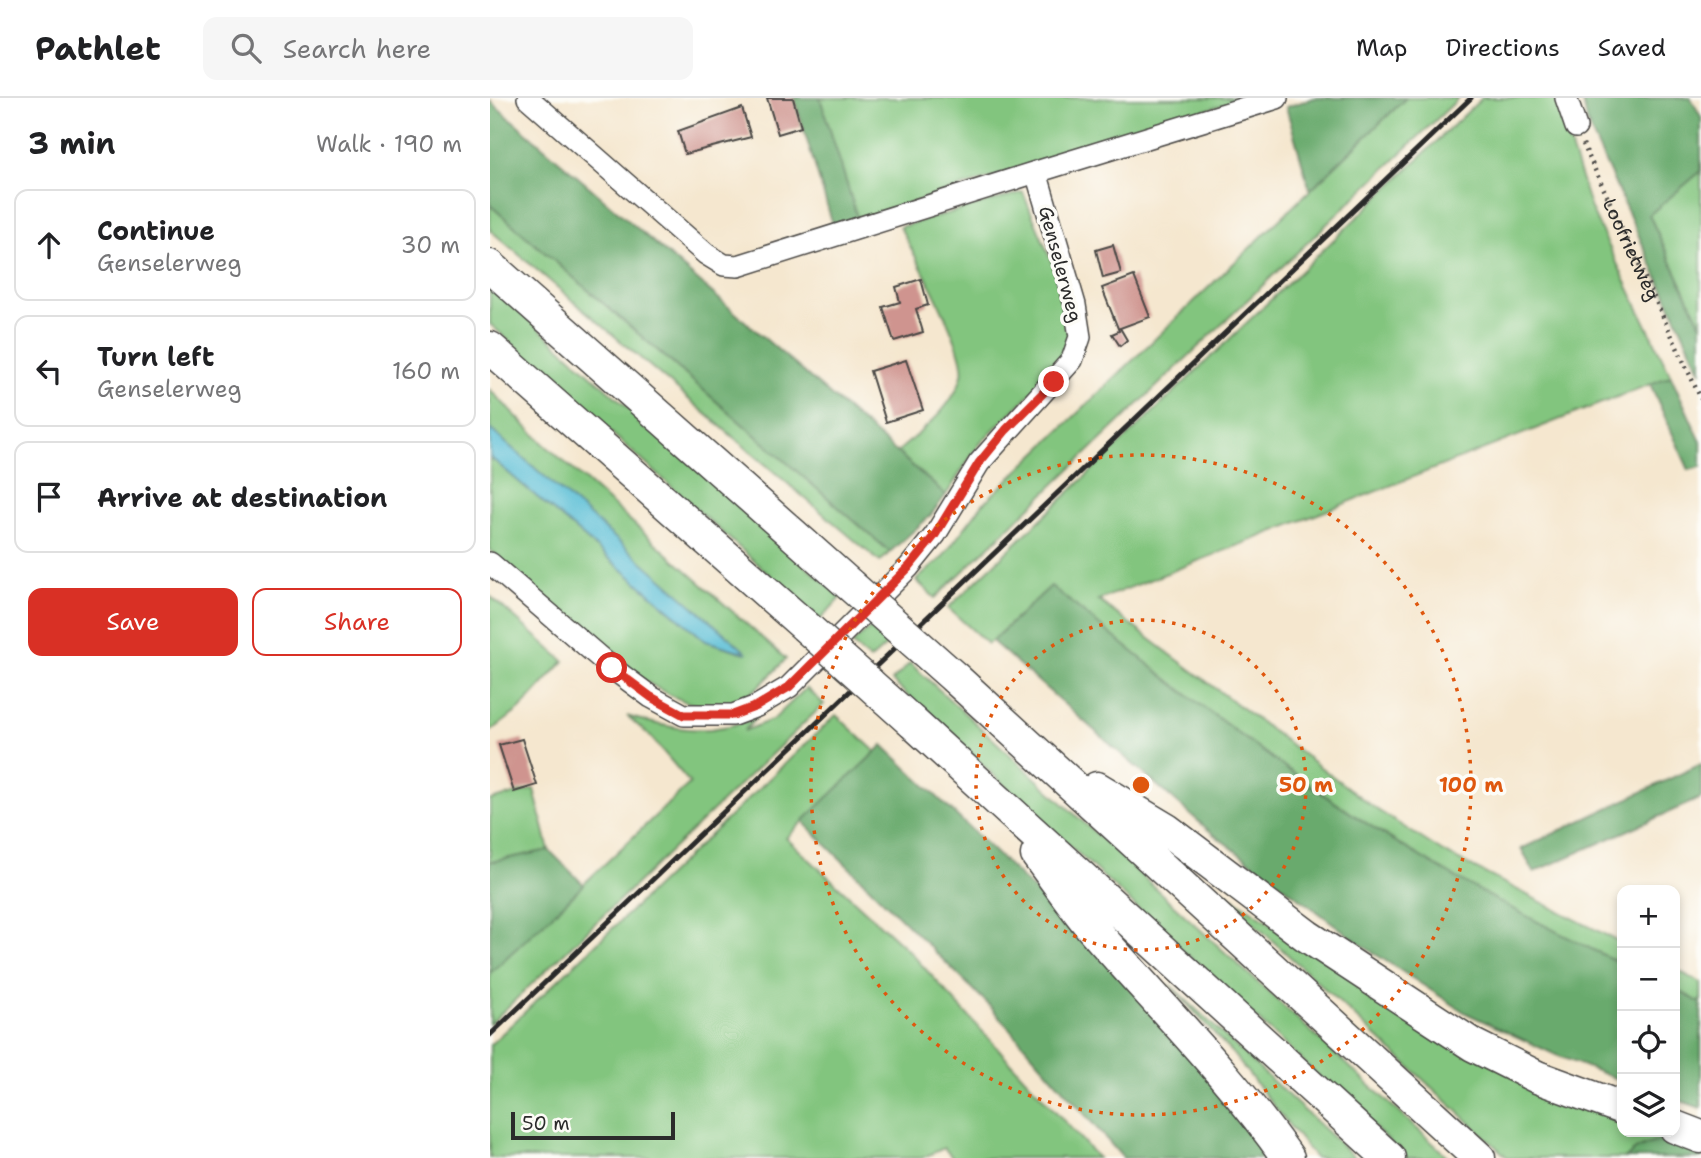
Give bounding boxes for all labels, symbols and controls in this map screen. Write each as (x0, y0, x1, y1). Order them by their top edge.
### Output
search box (203, 17, 693, 80)
text: Pathlet (35, 26, 161, 71)
icon: search (227, 29, 265, 67)
text: Search here (283, 31, 431, 66)
text: Map (1356, 32, 1407, 64)
text: Directions (1445, 32, 1560, 64)
text: Saved (1598, 32, 1666, 64)
text: 3 min (28, 123, 115, 164)
text: Walk · 190 m (316, 129, 462, 159)
street label: Loofrietweg (1597, 194, 1666, 305)
street label: Genselerweg (1033, 203, 1088, 325)
text: Continue (97, 213, 215, 248)
icon: ahead (30, 226, 68, 264)
text: 30 m (401, 230, 460, 260)
text: Genselerweg (97, 248, 242, 278)
text: Turn left (97, 339, 214, 374)
icon: left (30, 352, 68, 390)
text: 160 m (392, 356, 460, 386)
route end (1038, 366, 1069, 397)
text: Genselerweg (97, 374, 242, 404)
icon: arrive (30, 478, 68, 516)
text: Arrive at destination (97, 480, 387, 515)
button: Save (28, 588, 238, 656)
button: Share (252, 588, 462, 656)
route start (596, 652, 627, 683)
text: 50 m (1279, 771, 1333, 799)
text: 100 m (1439, 771, 1503, 799)
centre of rings (1129, 773, 1153, 797)
map controls (1617, 885, 1680, 1137)
button: + (1617, 885, 1680, 948)
button: − (1617, 948, 1680, 1011)
button: locate (1617, 1011, 1680, 1074)
button: layers (1617, 1074, 1680, 1137)
scale bar (511, 1109, 676, 1141)
text: 50 m (522, 1111, 570, 1136)

